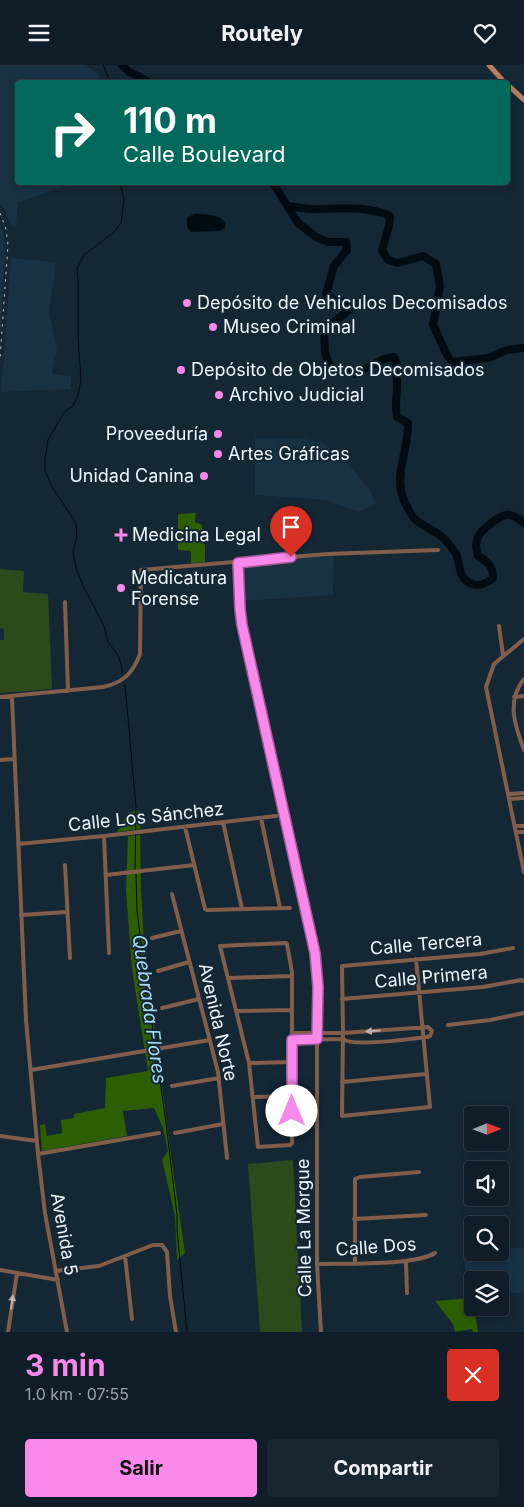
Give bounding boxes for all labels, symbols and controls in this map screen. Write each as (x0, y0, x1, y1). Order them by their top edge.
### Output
icon: menu (25, 19, 53, 47)
icon: heart (471, 19, 499, 47)
text: Routely (221, 20, 303, 46)
text: 110 m (123, 99, 217, 141)
icon: right (40, 100, 105, 165)
text: Calle Boulevard (123, 141, 285, 167)
place label: Depósito de Vehiculos Decomisados (197, 292, 508, 313)
marker: Depósito de Vehiculos Decomisados (181, 297, 193, 309)
place label: Museo Criminal (223, 316, 356, 337)
marker: Museo Criminal (207, 321, 219, 333)
place label: Depósito de Objetos Decomisados (191, 359, 485, 380)
marker: Depósito de Objetos Decomisados (175, 364, 187, 376)
place label: Archivo Judicial (229, 384, 364, 405)
marker: Archivo Judicial (213, 389, 225, 401)
place label: Proveeduría (106, 423, 208, 444)
marker: Proveeduría (212, 428, 224, 440)
place label: Artes Gráficas (228, 443, 350, 464)
marker: Artes Gráficas (212, 448, 224, 460)
place label: Unidad Canina (69, 465, 194, 486)
marker: Unidad Canina (198, 470, 210, 482)
pin (270, 506, 312, 557)
icon: arrive (277, 513, 305, 541)
place label: Medicina Legal (132, 524, 261, 545)
marker: Medicina Legal (114, 528, 128, 542)
place label: Medicatura Forense (131, 567, 227, 609)
marker: Medicatura Forense (115, 582, 127, 594)
street label: Calle Los Sánchez (67, 798, 225, 835)
street label: Calle Tercera (369, 928, 483, 959)
water label: Quebrada Flores (128, 933, 171, 1085)
street label: Avenida Norte (195, 961, 242, 1083)
street label: Calle Primera (373, 961, 488, 992)
one-way arrow (365, 1028, 381, 1036)
position arrow (265, 1084, 317, 1136)
north arrow (464, 1106, 509, 1151)
map controls (464, 1106, 509, 1316)
street label: Calle La Morgue (292, 1159, 315, 1297)
button: sound (464, 1161, 509, 1206)
street label: Avenida 5 (47, 1191, 82, 1277)
button: search (464, 1216, 509, 1261)
street label: Calle Dos (335, 1233, 417, 1260)
button: layers (464, 1271, 509, 1316)
one-way arrow (9, 1294, 17, 1310)
text: 3 min (25, 1347, 106, 1383)
button: close (447, 1349, 499, 1401)
text: 1.0 km · 07:55 (25, 1384, 129, 1404)
button: Salir (25, 1439, 257, 1497)
button: Compartir (267, 1439, 499, 1497)

